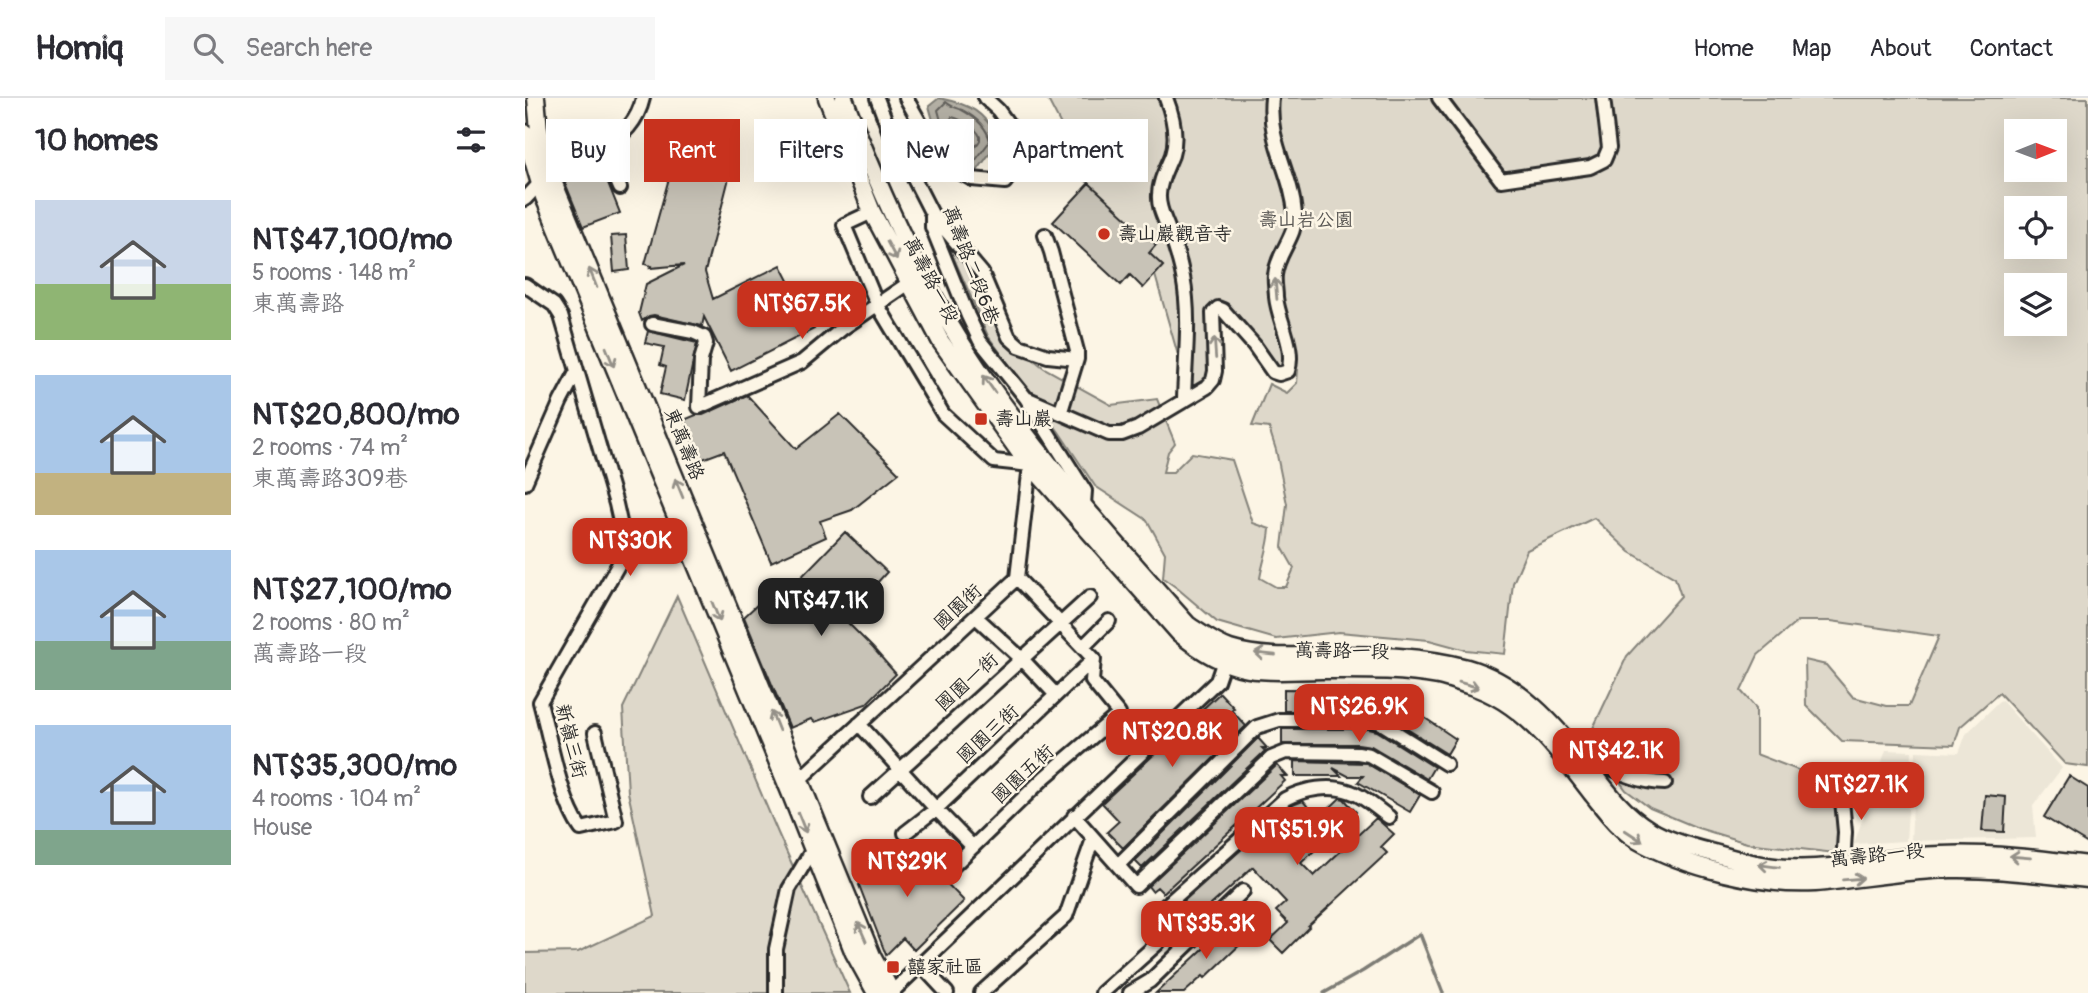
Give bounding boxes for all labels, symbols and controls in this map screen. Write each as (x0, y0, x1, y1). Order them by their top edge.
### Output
search box (165, 17, 655, 80)
text: Homiq (35, 28, 123, 69)
icon: search (189, 29, 227, 67)
text: Search here (245, 32, 372, 64)
text: Home (1693, 34, 1754, 63)
text: Map (1792, 34, 1832, 63)
text: About (1870, 34, 1932, 63)
text: Contact (1970, 34, 2053, 63)
chip: Buy (546, 119, 630, 182)
chip: Rent (644, 119, 740, 182)
chip: Filters (754, 119, 867, 182)
chip: New (881, 119, 974, 182)
chip: Apartment (988, 119, 1148, 182)
north arrow (2004, 119, 2067, 182)
map controls (2004, 119, 2067, 336)
icon: filters (452, 121, 490, 159)
text: 10 homes (35, 122, 158, 159)
button: locate (2004, 196, 2067, 259)
street label: 萬壽路二段6巷 (937, 202, 1005, 328)
park label: 壽山岩公園 (1258, 208, 1354, 232)
text: NT$47,100/mo (252, 221, 452, 258)
place label: 壽山巖觀音寺 (1118, 222, 1232, 246)
marker: 壽山巖觀音寺 (1096, 226, 1112, 242)
icon: home (91, 228, 175, 312)
street label: 萬壽路一段 (898, 232, 964, 328)
one-way arrow (886, 240, 900, 260)
text: 5 rooms · 148 m² (252, 258, 416, 287)
one-way arrow (585, 268, 598, 289)
button: layers (2004, 273, 2067, 336)
one-way arrow (1269, 279, 1282, 301)
pin: NT$67.5K (730, 282, 874, 341)
text: 東萬壽路 (252, 289, 344, 318)
text: NT$67.5K (753, 289, 851, 318)
one-way arrow (1208, 337, 1221, 360)
one-way arrow (604, 345, 617, 367)
one-way arrow (982, 375, 996, 394)
text: NT$20,800/mo (252, 396, 460, 433)
icon: home (91, 403, 175, 487)
street label: 東萬壽路 (659, 404, 709, 484)
place label: 壽山巖 (995, 407, 1052, 431)
marker: 壽山巖 (973, 411, 989, 427)
text: 2 rooms · 74 m² (252, 433, 408, 462)
text: 東萬壽路309巷 (252, 464, 407, 493)
one-way arrow (672, 478, 685, 500)
pin: NT$30K (573, 518, 687, 578)
text: NT$30K (588, 526, 672, 555)
text: NT$27,100/mo (252, 571, 452, 608)
icon: home (91, 578, 175, 662)
pin: NT$47.1K (749, 578, 893, 638)
street label: 國園街 (929, 579, 987, 635)
text: NT$47.1K (774, 586, 868, 615)
one-way arrow (710, 601, 723, 623)
text: 2 rooms · 80 m² (252, 608, 410, 637)
street label: 萬壽路一段 (1294, 638, 1390, 664)
text: 萬壽路一段 (252, 639, 367, 668)
street label: 國園一街 (931, 648, 1003, 716)
one-way arrow (1254, 648, 1276, 661)
one-way arrow (1457, 680, 1479, 693)
pin: NT$26.9K (1287, 684, 1431, 744)
text: NT$26.9K (1310, 692, 1408, 721)
street label: 國園三街 (952, 699, 1024, 769)
street label: 新嶺三街 (550, 701, 592, 781)
pin: NT$20.8K (1100, 710, 1244, 769)
one-way arrow (768, 711, 781, 733)
text: NT$20.8K (1122, 717, 1222, 746)
pin: NT$42.1K (1544, 728, 1688, 788)
text: NT$42.1K (1569, 736, 1663, 765)
street label: 國園五街 (987, 739, 1059, 809)
text: NT$35,300/mo (252, 747, 457, 784)
icon: home (91, 753, 175, 837)
pin: NT$27.1K (1789, 762, 1933, 822)
text: NT$27.1K (1814, 770, 1908, 799)
text: 4 rooms · 104 m² (252, 784, 421, 813)
pin: NT$51.9K (1225, 808, 1369, 867)
one-way arrow (797, 811, 810, 833)
text: House (252, 813, 312, 842)
text: NT$51.9K (1251, 815, 1344, 844)
one-way arrow (1624, 829, 1643, 844)
street label: 萬壽路一段 (1828, 838, 1926, 872)
pin: NT$29K (850, 840, 964, 899)
text: NT$29K (867, 847, 947, 876)
one-way arrow (2009, 851, 2032, 864)
one-way arrow (1758, 859, 1781, 872)
one-way arrow (1841, 872, 1864, 885)
pin: NT$35.3K (1134, 902, 1278, 961)
text: NT$35.3K (1157, 909, 1255, 938)
one-way arrow (855, 921, 868, 943)
place label: 囍家社區 (907, 955, 983, 979)
marker: 囍家社區 (885, 959, 901, 975)

